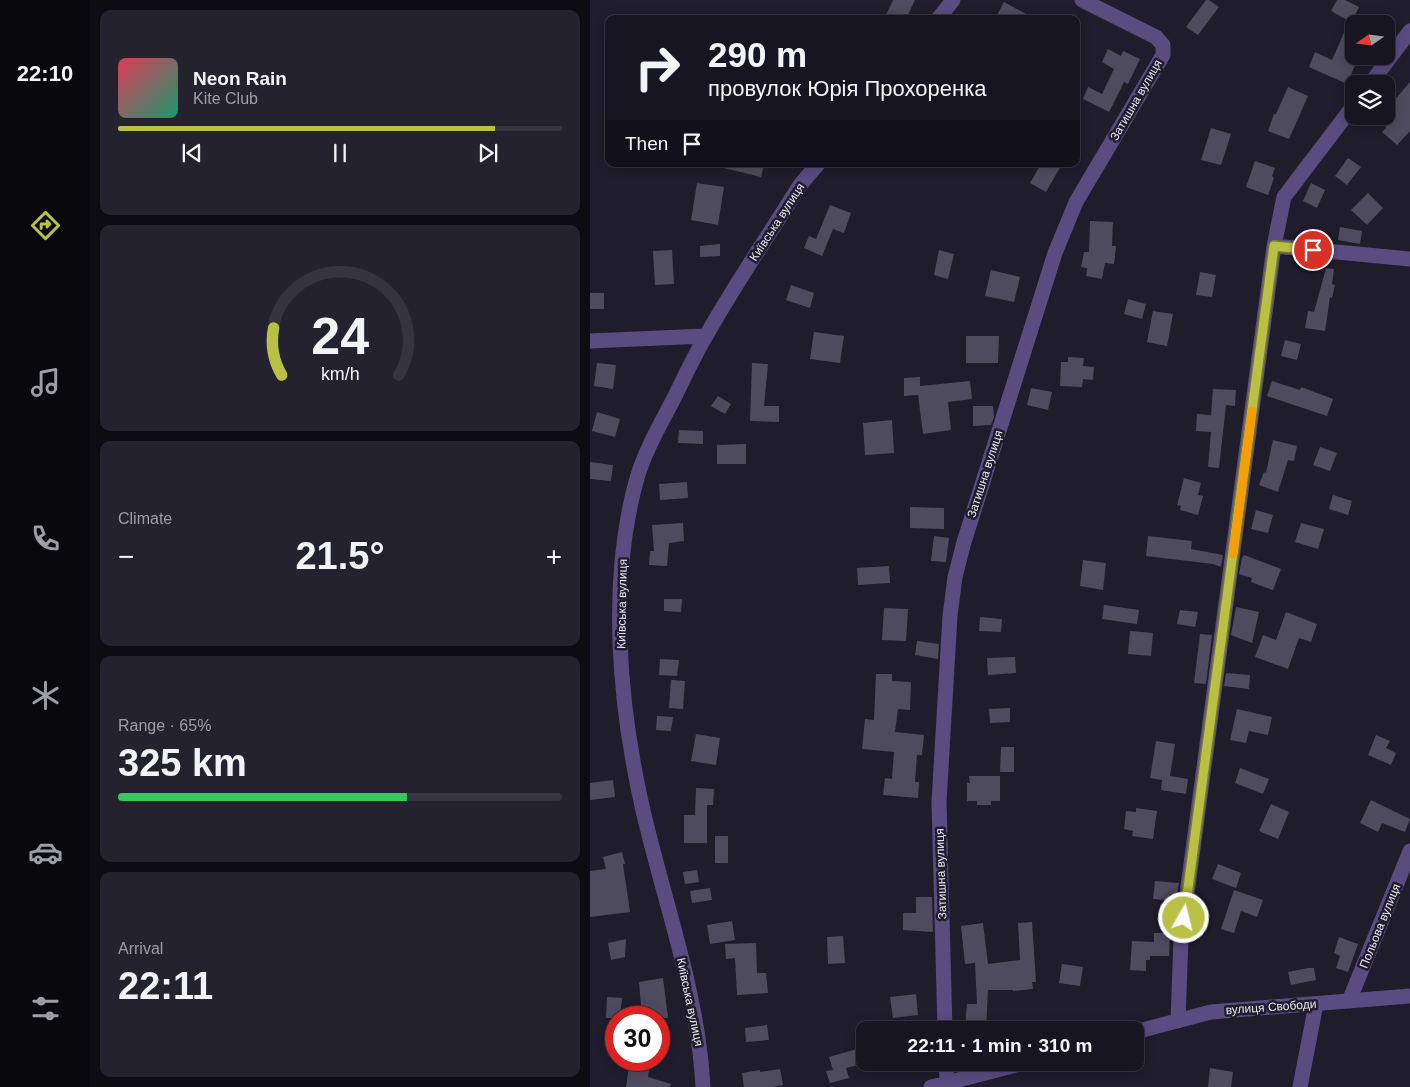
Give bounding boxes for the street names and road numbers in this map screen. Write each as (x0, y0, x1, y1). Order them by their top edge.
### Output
street label: Затишна вулиця (1107, 57, 1165, 143)
street label: Київська вулиця (747, 180, 807, 264)
street label: Затишна вулиця (964, 429, 1006, 519)
street label: Київська вулиця (614, 559, 630, 649)
street label: Затишна вулиця (932, 828, 950, 920)
street label: Польова вулиця (1357, 882, 1403, 970)
street label: Київська вулиця (674, 957, 706, 1047)
street label: вулиця Свободи (1225, 997, 1317, 1017)

